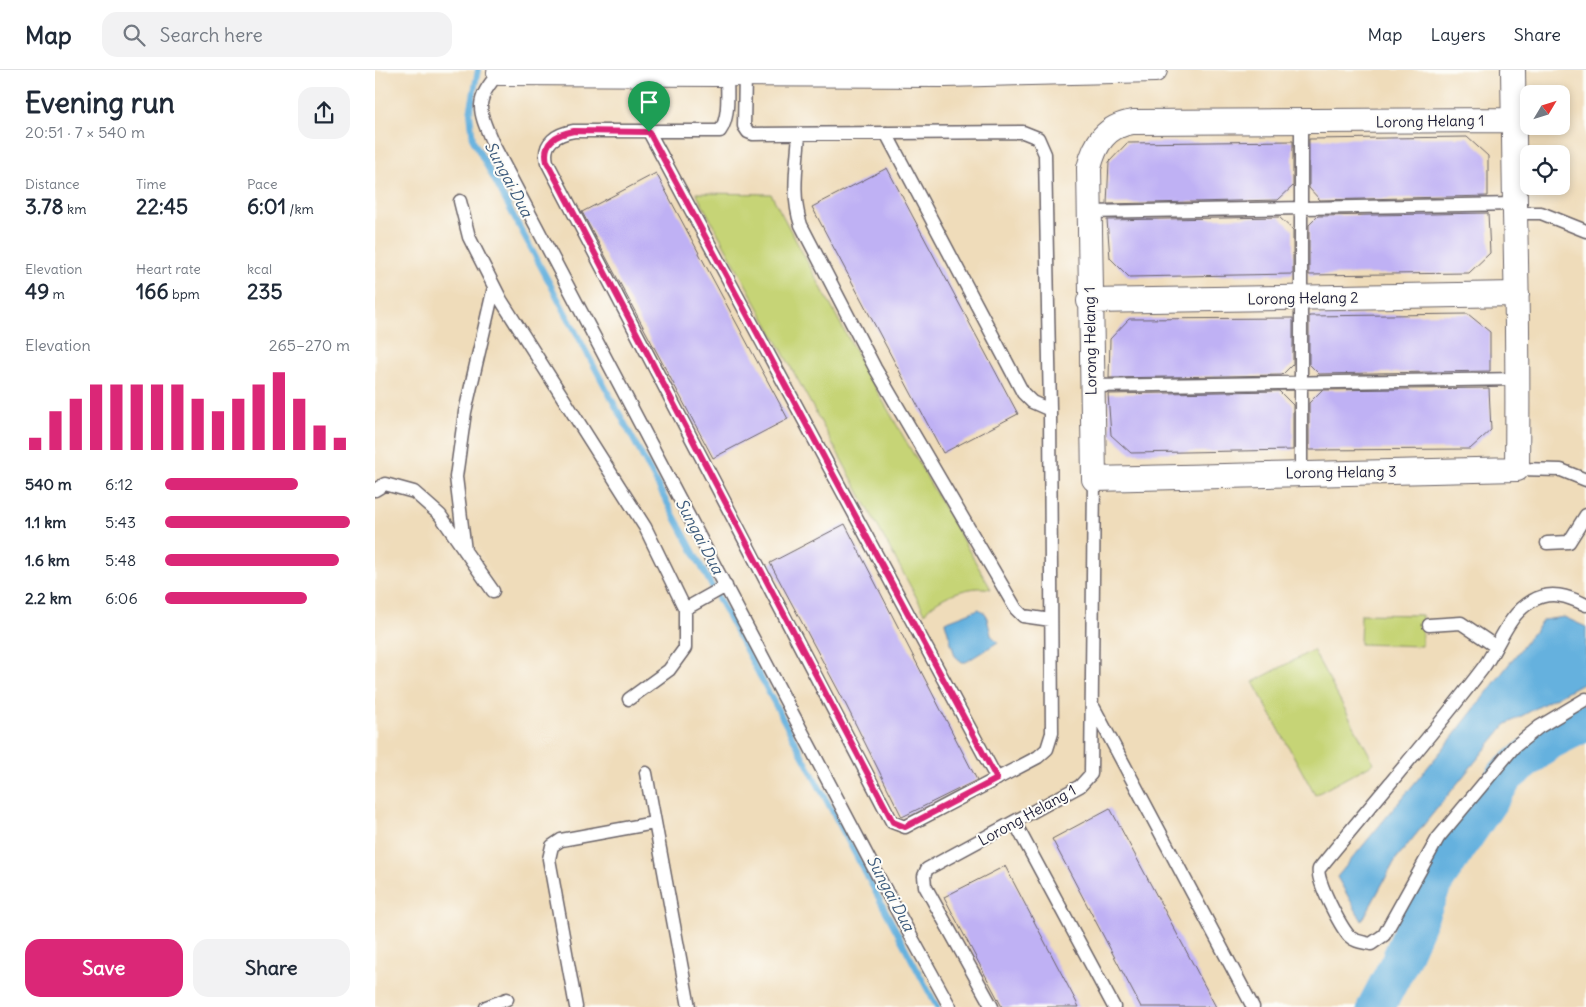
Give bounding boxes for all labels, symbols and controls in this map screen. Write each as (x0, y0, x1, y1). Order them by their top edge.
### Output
search box (102, 12, 452, 57)
text: Map (25, 20, 72, 50)
icon: search (120, 21, 148, 49)
text: Search here (160, 23, 263, 47)
text: Map (1367, 23, 1402, 46)
text: Layers (1430, 23, 1486, 46)
text: Share (1514, 23, 1561, 46)
pin (628, 81, 670, 132)
text: Evening run (25, 85, 175, 121)
north arrow (1520, 85, 1570, 135)
map controls (1520, 85, 1570, 195)
button: share (298, 87, 350, 139)
icon: arrive (635, 88, 663, 116)
street label: Lorong Helang 1 (1375, 111, 1485, 131)
text: 20:51 · 7 × 540 m (25, 122, 145, 142)
water label: Sungai Dua (481, 138, 538, 221)
button: locate (1520, 145, 1570, 195)
text: Distance (25, 175, 80, 193)
text: Time (136, 175, 166, 193)
text: Pace (247, 175, 277, 193)
text: 3.78 (25, 193, 64, 220)
text: 22:45 (136, 193, 188, 220)
text: 6:01 (247, 193, 286, 220)
text: km (64, 200, 86, 218)
text: /km (286, 200, 314, 218)
text: Elevation (25, 260, 82, 278)
text: Heart rate (136, 260, 201, 278)
text: kcal (247, 260, 272, 278)
text: 49 (25, 278, 49, 305)
text: 166 (136, 278, 169, 305)
text: 235 (247, 278, 283, 305)
text: m (49, 285, 65, 303)
text: bpm (169, 285, 200, 303)
street label: Lorong Helang 1 (1080, 286, 1100, 396)
street label: Lorong Helang 2 (1247, 288, 1359, 308)
text: Elevation (25, 335, 91, 355)
text: 265–270 m (269, 335, 350, 355)
street label: Lorong Helang 3 (1285, 462, 1397, 482)
text: 540 m (25, 474, 72, 494)
text: 6:12 (105, 474, 133, 494)
water label: Sungai Dua (672, 495, 729, 578)
text: 1.1 km (25, 512, 66, 532)
text: 5:43 (105, 512, 136, 532)
text: 1.6 km (25, 550, 70, 570)
text: 5:48 (105, 550, 136, 570)
text: 2.2 km (25, 588, 72, 608)
text: 6:06 (105, 588, 138, 608)
street label: Lorong Helang 1 (975, 780, 1079, 850)
water label: Sungai Dua (863, 852, 920, 935)
button: Save (25, 939, 183, 997)
button: Share (193, 939, 350, 997)

